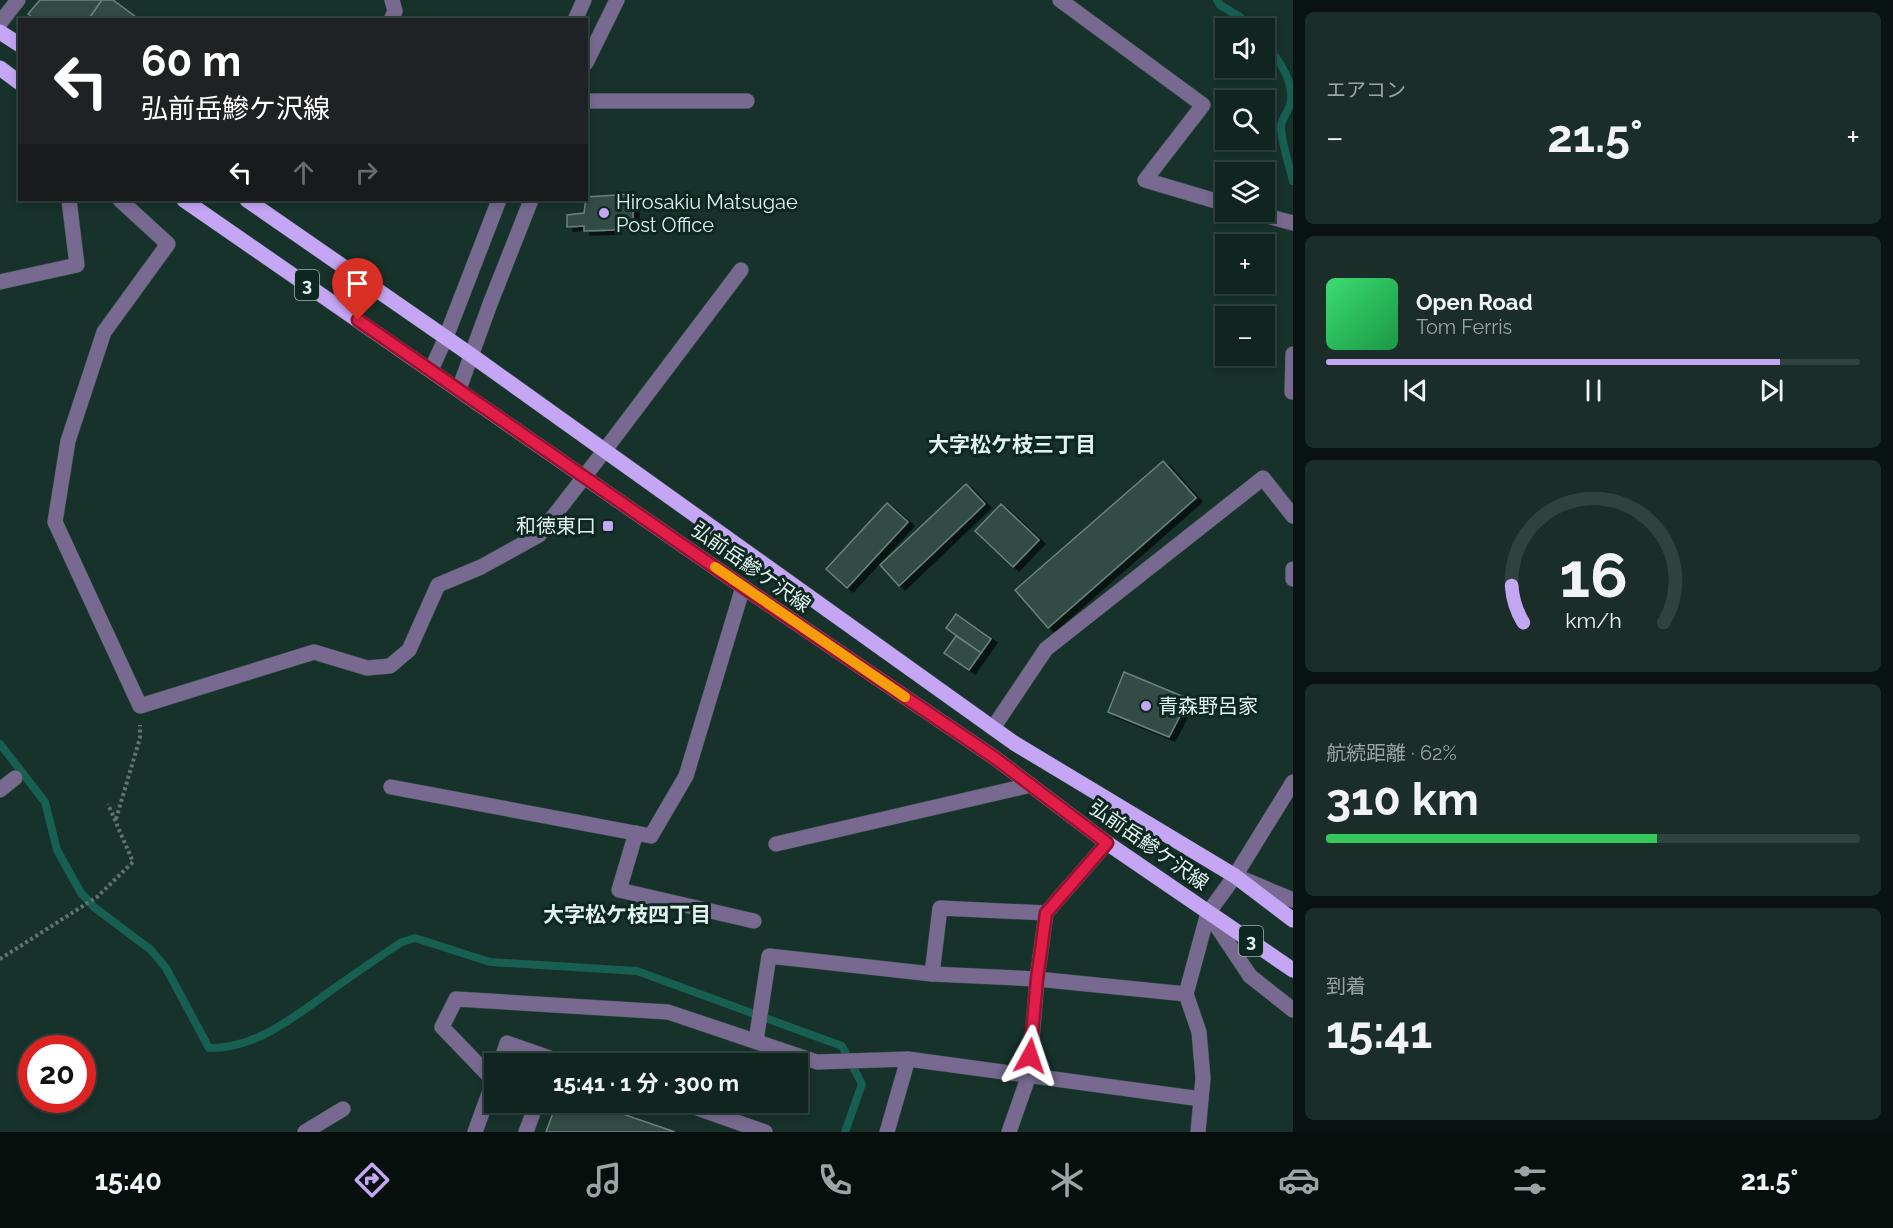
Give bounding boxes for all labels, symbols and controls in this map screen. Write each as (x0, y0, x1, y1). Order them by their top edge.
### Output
map controls (1215, 18, 1275, 366)
button: sound (1215, 18, 1275, 78)
text: 60 m (141, 37, 241, 86)
icon: left (42, 42, 120, 120)
text: エアコン (1326, 78, 1406, 102)
button: search (1215, 90, 1275, 150)
text: 弘前岳鰺ケ沢線 (141, 93, 330, 124)
text: 21.5° (1547, 110, 1643, 163)
text: − (1326, 118, 1344, 157)
text: + (1846, 118, 1860, 157)
icon: left (224, 156, 257, 189)
icon: ahead (287, 156, 320, 189)
icon: right (350, 156, 383, 189)
button: layers (1215, 162, 1275, 222)
place label: Hirosakiu Matsugae Post Office (616, 190, 798, 237)
marker: Hirosakiu Matsugae Post Office (597, 206, 611, 220)
button: + (1215, 234, 1275, 294)
pin (332, 258, 383, 320)
icon: arrive (341, 267, 374, 300)
road number: 3 (295, 270, 319, 300)
text: Open Road (1416, 289, 1533, 315)
button: − (1215, 306, 1275, 366)
text: Tom Ferris (1416, 315, 1512, 339)
icon: previous (1399, 374, 1432, 407)
icon: pause (1577, 374, 1610, 407)
icon: next (1755, 374, 1788, 407)
district label: 大字松ケ枝三丁目 (928, 432, 1096, 457)
place label: 和徳東口 (516, 514, 596, 538)
street label: 弘前岳鰺ケ沢線 (687, 517, 815, 617)
marker: 和徳東口 (601, 519, 615, 533)
text: 16 (1559, 538, 1627, 612)
text: km/h (1565, 608, 1621, 633)
place label: 青森野呂家 (1158, 694, 1258, 718)
marker: 青森野呂家 (1139, 699, 1153, 713)
text: 航続距離 · 62% (1326, 741, 1457, 765)
text: 310 km (1326, 773, 1479, 826)
street label: 弘前岳鰺ケ沢線 (1085, 795, 1213, 895)
district label: 大字松ケ枝四丁目 (543, 902, 711, 927)
road number: 3 (1239, 926, 1263, 956)
text: 到着 (1326, 974, 1366, 998)
text: 15:41 (1326, 1006, 1432, 1059)
position arrow (998, 1024, 1062, 1088)
speed limit sign: 20 (18, 1035, 96, 1113)
text: 15:41 · 1 分 · 300 m (553, 1070, 739, 1096)
icon: directions (351, 1159, 393, 1201)
icon: music (583, 1159, 625, 1201)
icon: phone (814, 1159, 856, 1201)
icon: climate (1046, 1159, 1088, 1201)
icon: car (1278, 1159, 1320, 1201)
icon: filters (1509, 1159, 1551, 1201)
text: 15:40 (95, 1165, 162, 1196)
text: 21.5° (1741, 1165, 1798, 1196)

